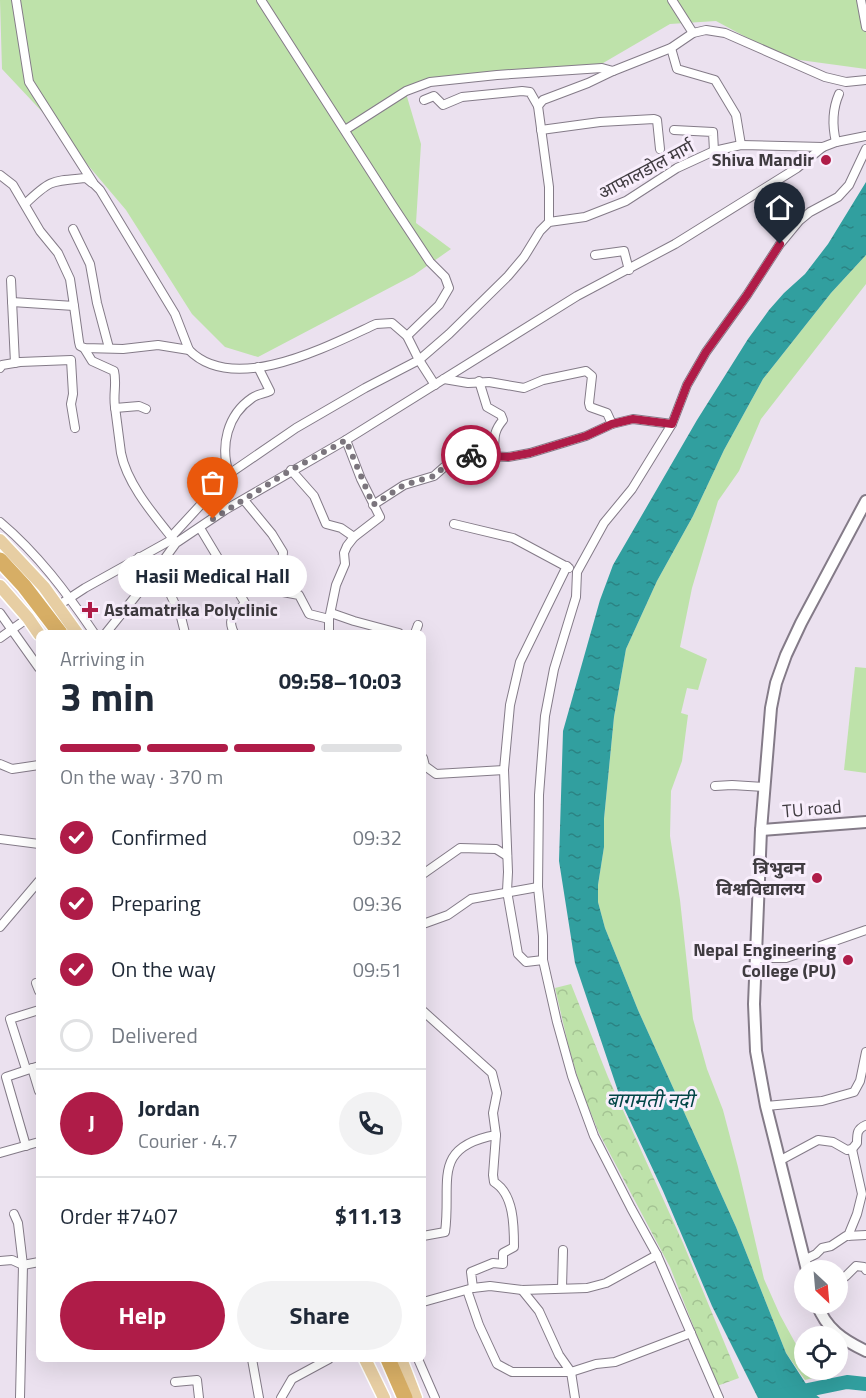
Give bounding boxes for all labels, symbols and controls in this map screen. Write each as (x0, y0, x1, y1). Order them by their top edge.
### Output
street label: आफालडोल मार्ग (593, 132, 699, 206)
place label: Shiva Mandir (712, 146, 814, 173)
marker: Shiva Mandir (819, 153, 833, 167)
pin (754, 182, 805, 244)
icon: home (763, 191, 796, 224)
courier (441, 425, 501, 485)
icon: bike (455, 439, 488, 472)
pin (187, 457, 238, 519)
icon: bag (196, 466, 229, 499)
callout: Hasii Medical Hall (118, 555, 308, 597)
text: Hasii Medical Hall (135, 560, 290, 591)
place label: Astamatrika Polyclinic (104, 596, 278, 623)
marker: Astamatrika Polyclinic (81, 601, 99, 619)
text: Arriving in (60, 643, 145, 674)
text: 09:58–10:03 (279, 664, 402, 698)
text: 3 min (60, 667, 155, 726)
text: On the way · 370 m (60, 761, 223, 792)
street label: TU road (781, 792, 843, 825)
text: Confirmed (111, 820, 207, 854)
icon: check (60, 821, 93, 854)
text: 09:32 (353, 822, 402, 853)
place label: त्रिभुवन विश्वविद्यालय (716, 854, 806, 902)
marker: त्रिभुवन विश्वविद्यालय (810, 871, 824, 885)
text: Preparing (111, 886, 201, 920)
icon: check (60, 887, 93, 920)
text: 09:36 (353, 888, 402, 919)
place label: Nepal Engineering College (PU) (693, 936, 836, 984)
text: On the way (111, 952, 216, 986)
icon: check (60, 953, 93, 986)
marker: Nepal Engineering College (PU) (841, 953, 855, 967)
text: 09:51 (353, 954, 402, 985)
text: Delivered (111, 1018, 198, 1052)
water label: बागमती नदी (606, 1084, 698, 1115)
text: Jordan (138, 1091, 200, 1125)
button: phone (339, 1092, 402, 1155)
text: J (88, 1106, 95, 1140)
text: Courier · 4.7 (138, 1125, 238, 1156)
text: Order #7407 (60, 1199, 179, 1233)
text: $11.13 (335, 1199, 402, 1233)
north arrow (794, 1260, 848, 1314)
map controls (794, 1260, 848, 1380)
button: Help (60, 1281, 225, 1350)
button: Share (237, 1281, 402, 1350)
button: locate (794, 1326, 848, 1380)

